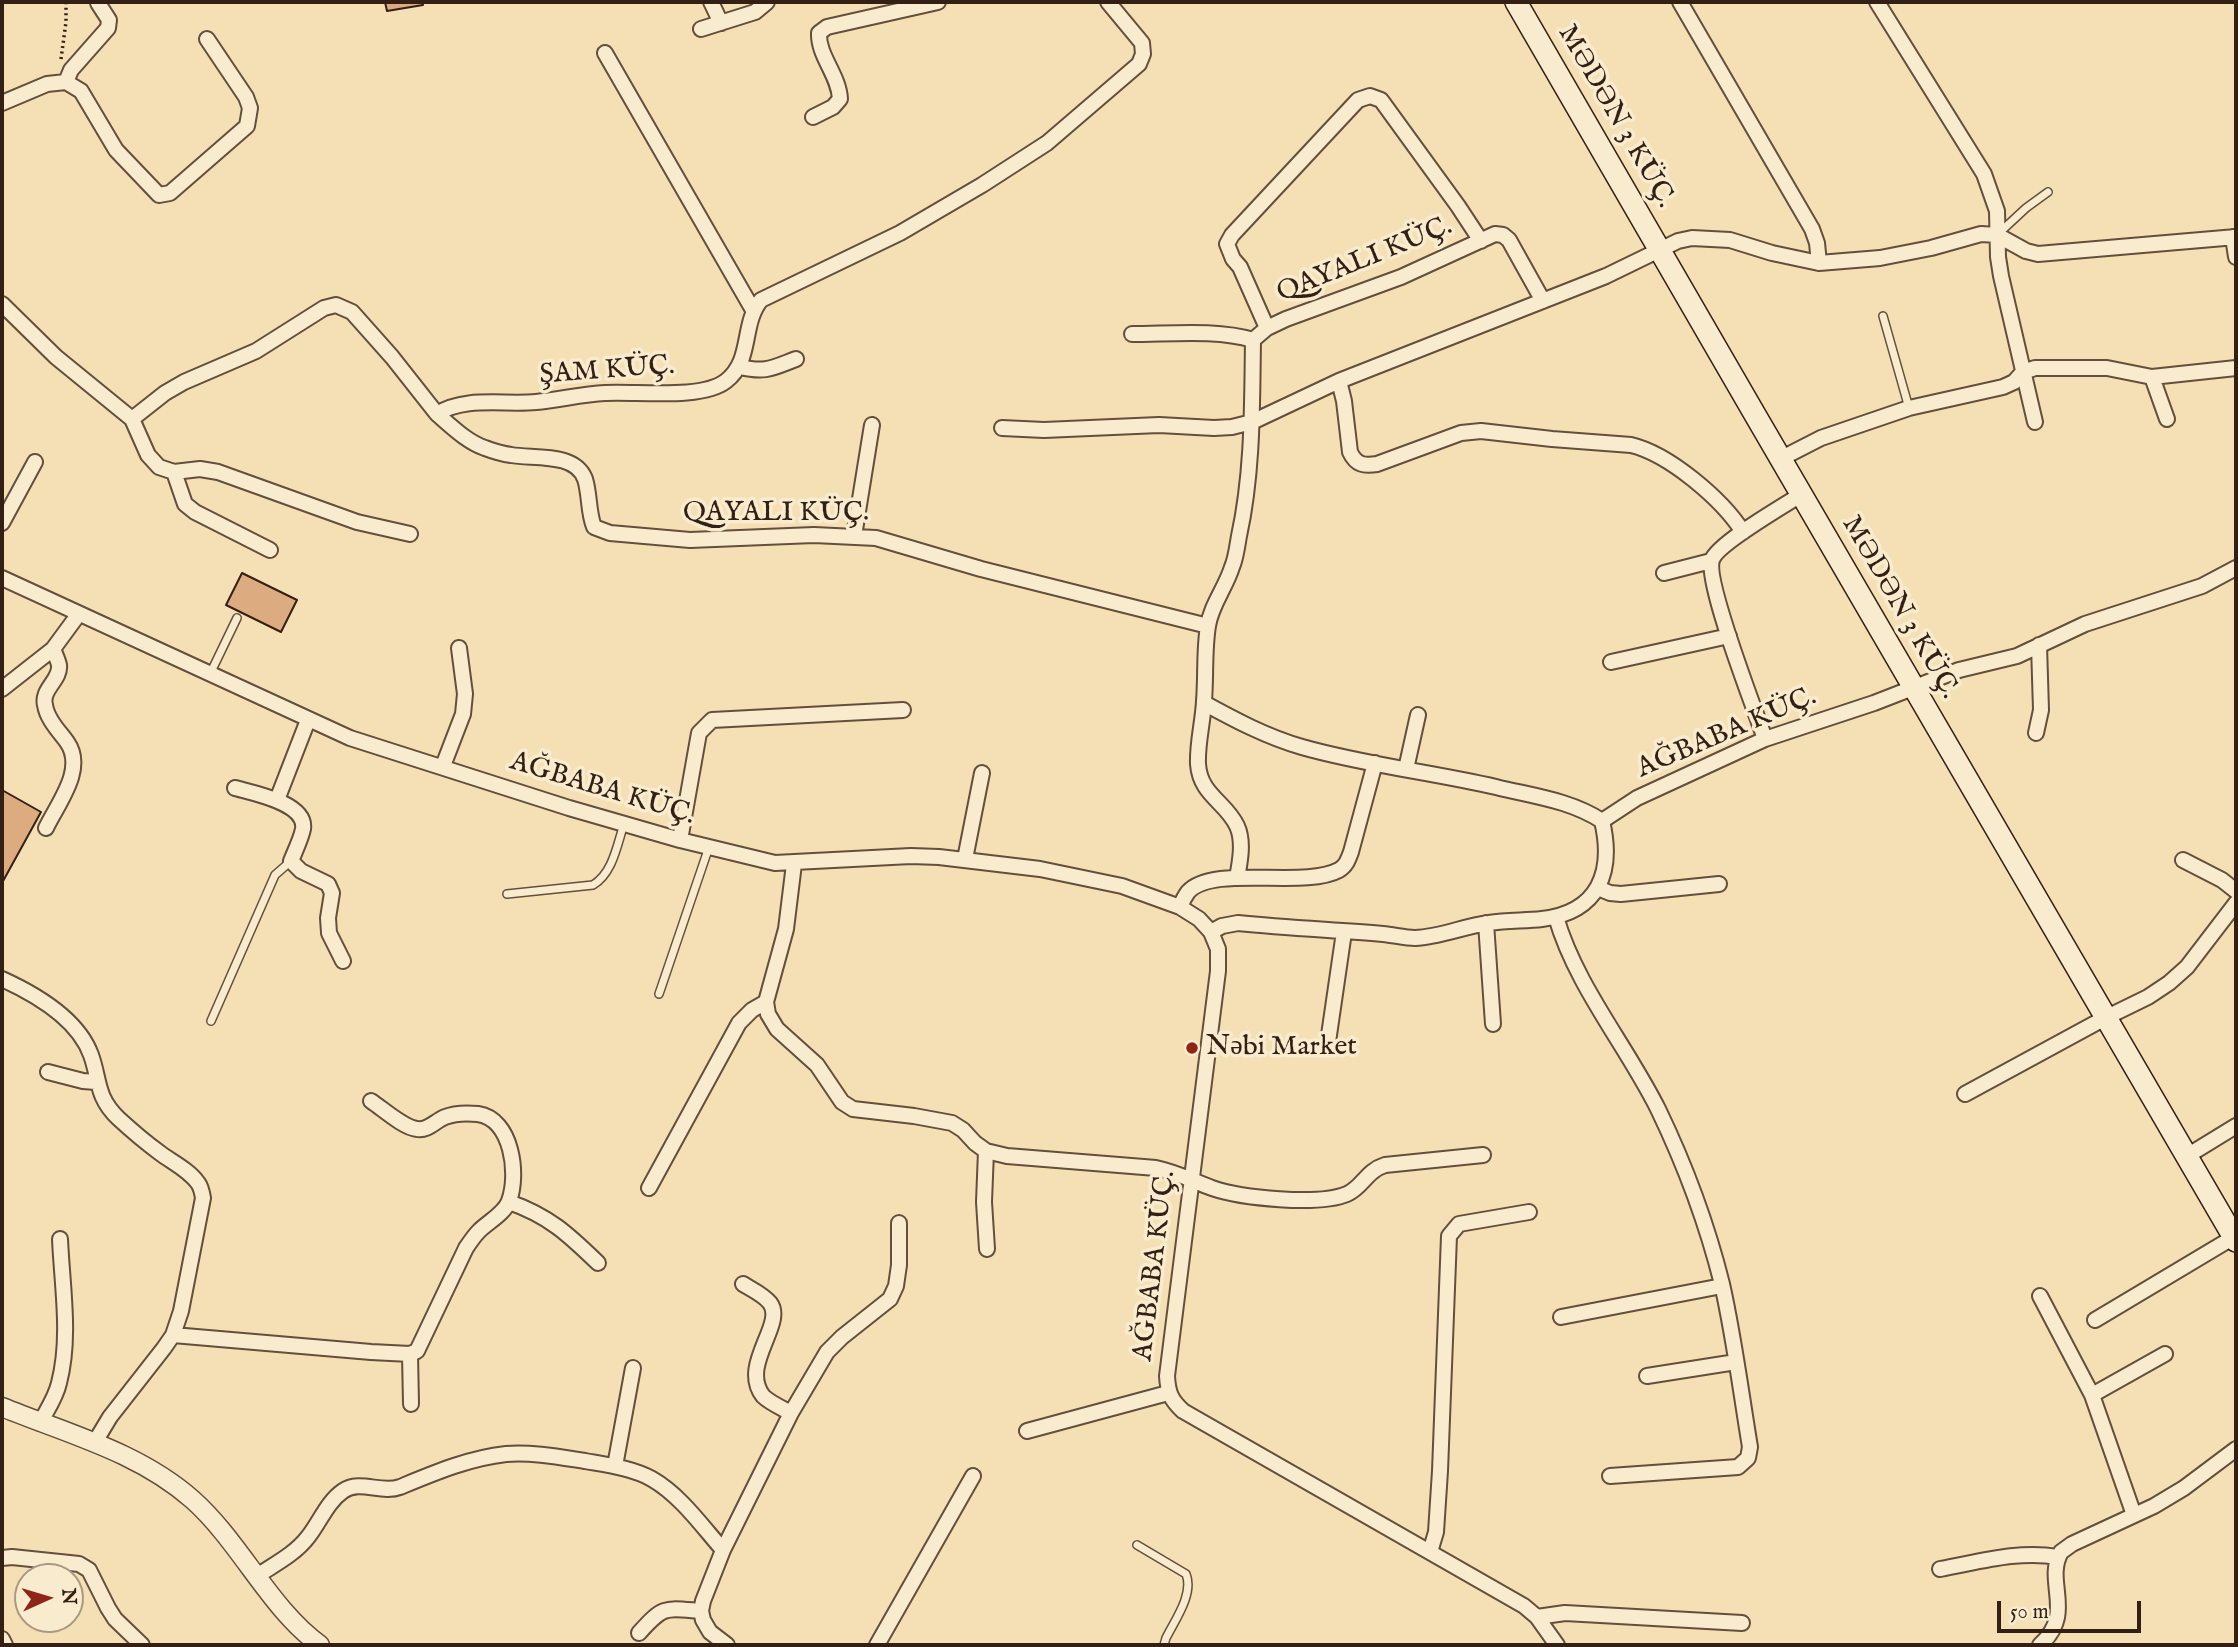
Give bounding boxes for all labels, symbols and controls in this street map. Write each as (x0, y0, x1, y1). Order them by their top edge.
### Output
street label: MƏDƏN 3 KÜÇ. (1549, 20, 1681, 214)
street label: QAYALI KÜÇ. (1273, 211, 1457, 311)
street label: ŞAM KÜÇ. (538, 351, 676, 393)
street label: QAYALI KÜÇ. (683, 497, 869, 531)
street label: MƏDƏN 3 KÜÇ. (1833, 511, 1965, 705)
street label: AĞBABA KÜÇ. (1632, 681, 1822, 787)
street label: AĞBABA KÜÇ. (505, 746, 699, 834)
place label: Nəbi Market (1206, 1031, 1357, 1065)
marker: Nəbi Market (1184, 1040, 1200, 1056)
street label: AĞBABA KÜÇ. (1128, 1169, 1184, 1363)
north arrow (14, 1563, 84, 1633)
text: N (55, 1588, 80, 1606)
scale bar (2000, 1588, 2144, 1632)
text: 50 m (2010, 1599, 2049, 1626)

